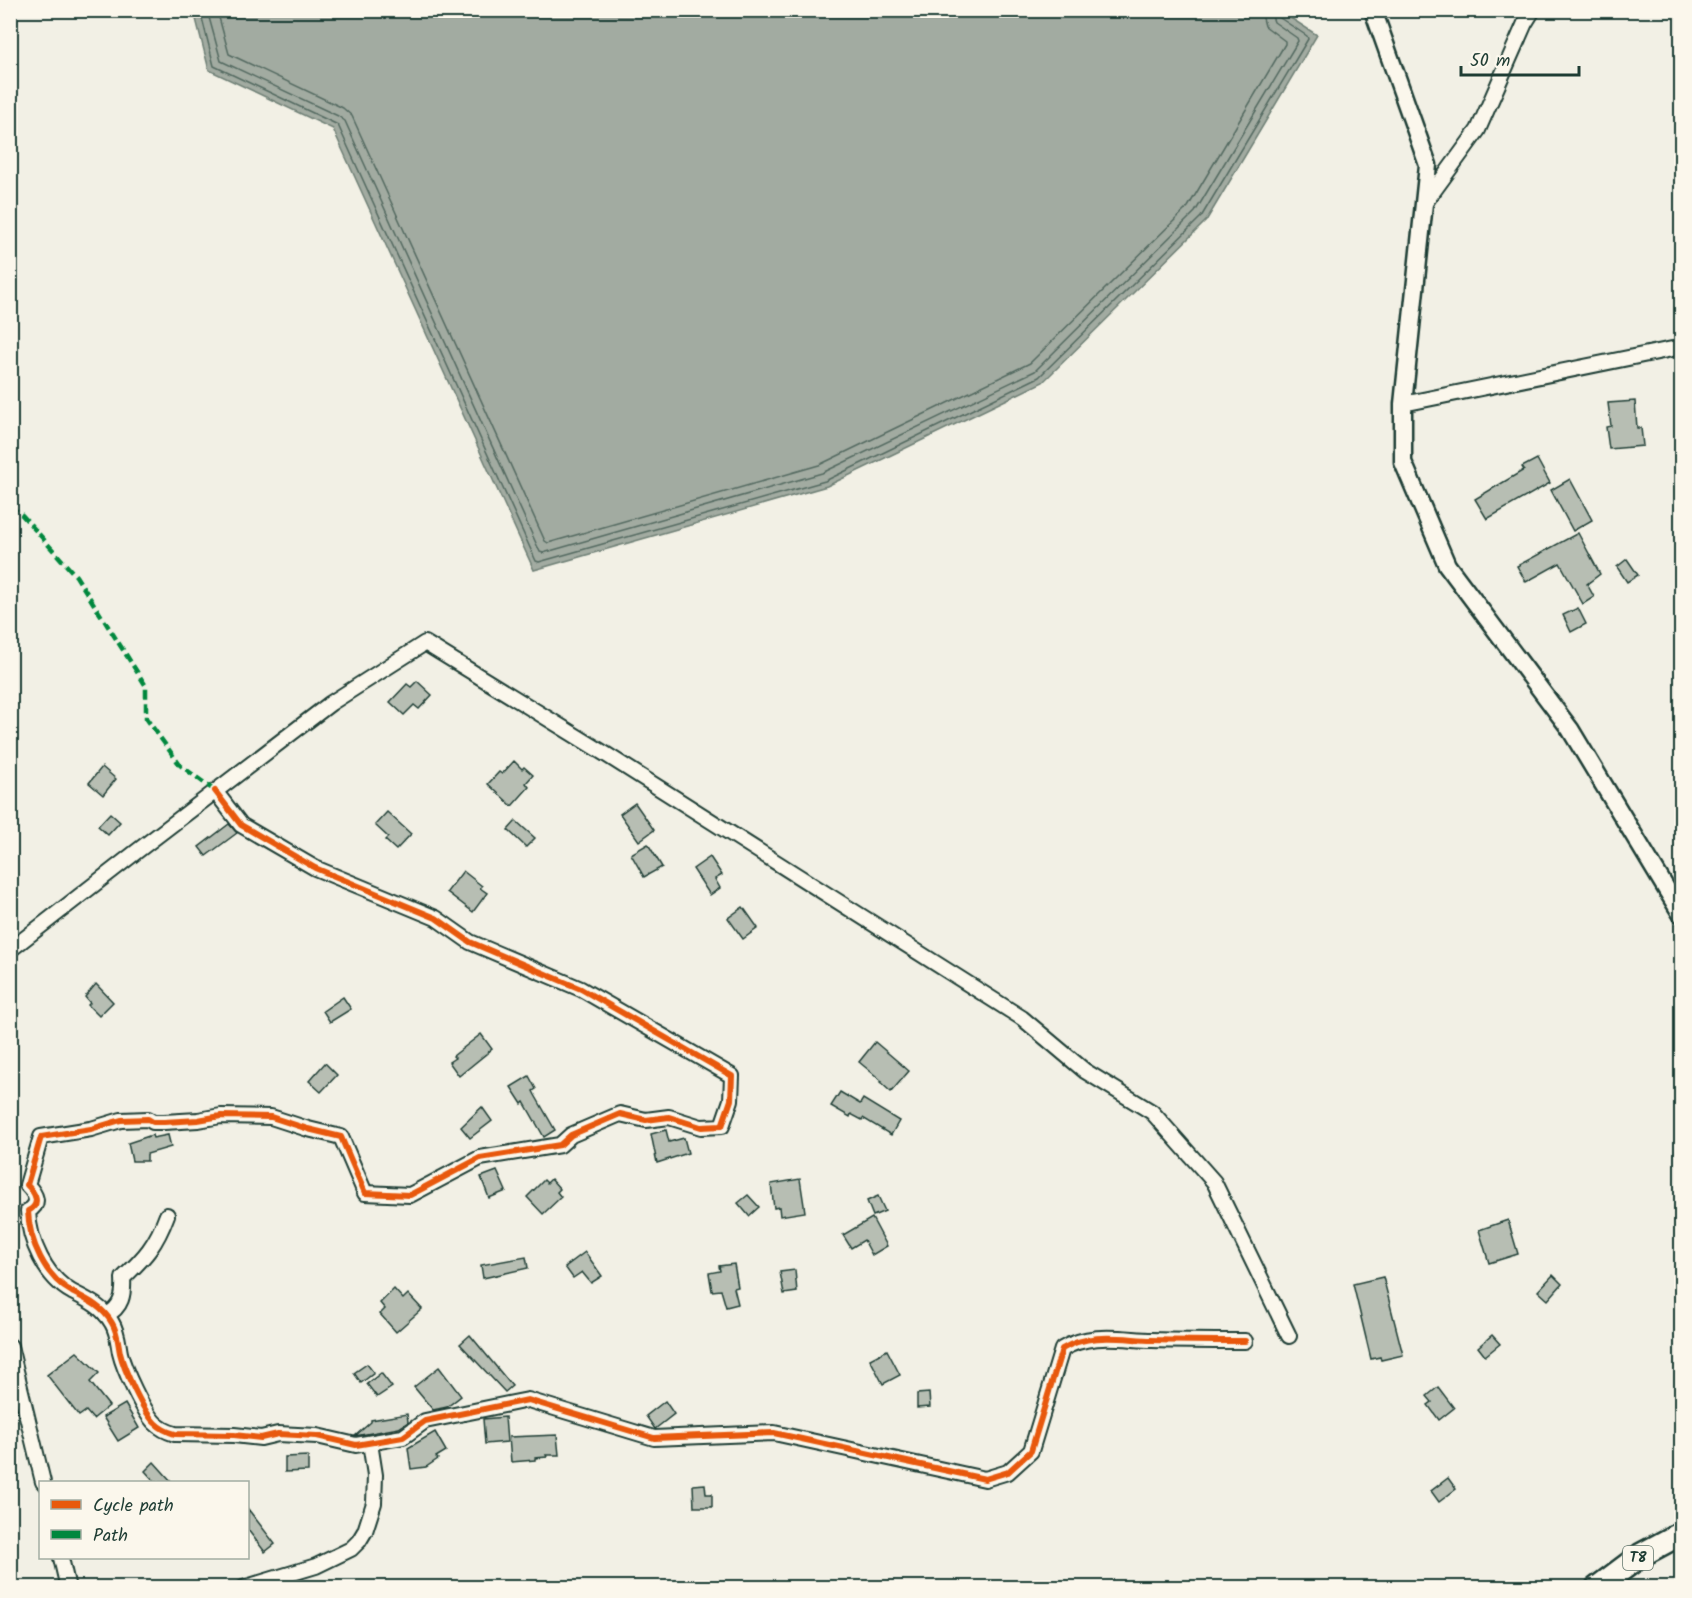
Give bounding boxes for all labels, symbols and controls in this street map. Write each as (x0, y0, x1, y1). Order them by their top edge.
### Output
scale bar (1461, 39, 1580, 77)
text: 50 m (1470, 47, 1510, 76)
legend (39, 1481, 249, 1559)
text: Cycle path (93, 1492, 174, 1521)
text: Path (93, 1522, 128, 1551)
road number: T8 (1623, 1546, 1653, 1570)

